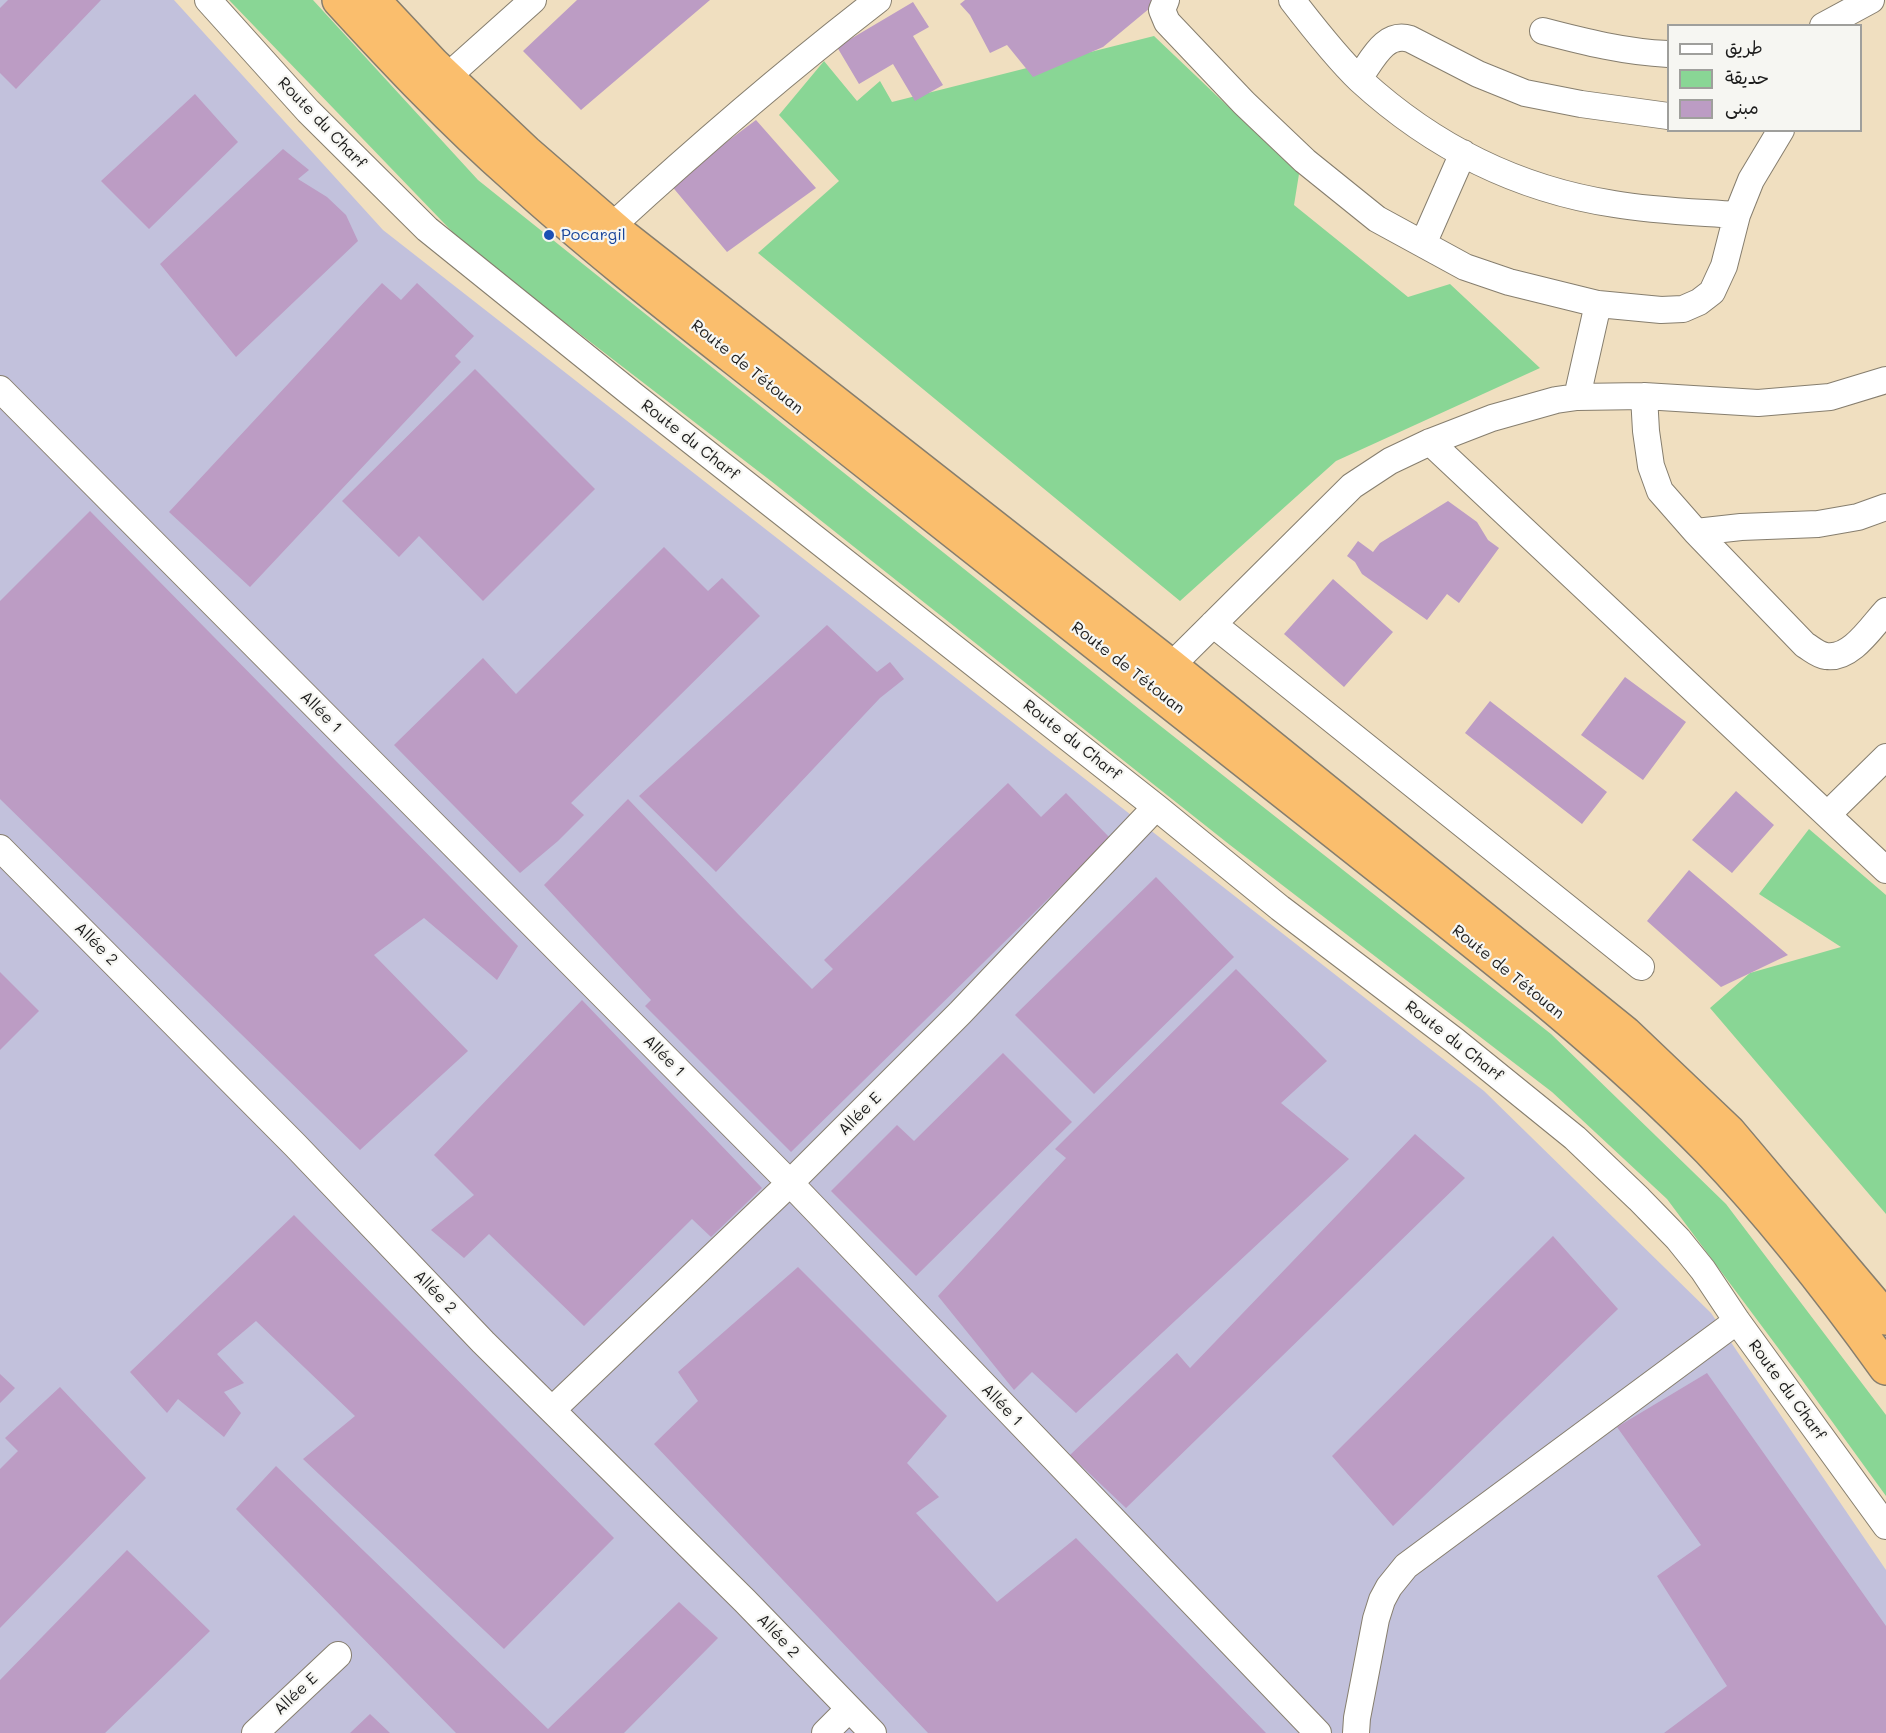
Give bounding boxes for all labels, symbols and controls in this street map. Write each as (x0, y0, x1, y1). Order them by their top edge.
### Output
legend (1667, 24, 1862, 132)
text: طريق (1725, 35, 1763, 59)
text: حديقة (1725, 65, 1769, 89)
street label: Route du Charf (274, 73, 370, 173)
text: مبنى (1725, 95, 1759, 119)
place label: Pocargil (561, 225, 626, 245)
marker: Pocargil (542, 228, 556, 242)
street label: Route de Tétouan (687, 316, 807, 418)
street label: Route du Charf (637, 396, 743, 484)
street label: Route de Tétouan (1067, 618, 1189, 718)
street label: Allée 1 (296, 687, 346, 737)
street label: Route du Charf (1019, 696, 1125, 784)
street label: Allée 2 (70, 918, 122, 970)
street label: Route de Tétouan (1448, 921, 1568, 1023)
street label: Route du Charf (1401, 997, 1507, 1085)
street label: Allée 1 (639, 1031, 689, 1081)
street label: Allée E (834, 1088, 886, 1140)
street label: Allée 2 (410, 1266, 460, 1318)
street label: Route du Charf (1744, 1336, 1830, 1444)
street label: Allée 1 (977, 1380, 1027, 1430)
street label: Allée 2 (753, 1610, 803, 1662)
street label: Allée E (270, 1669, 322, 1719)

